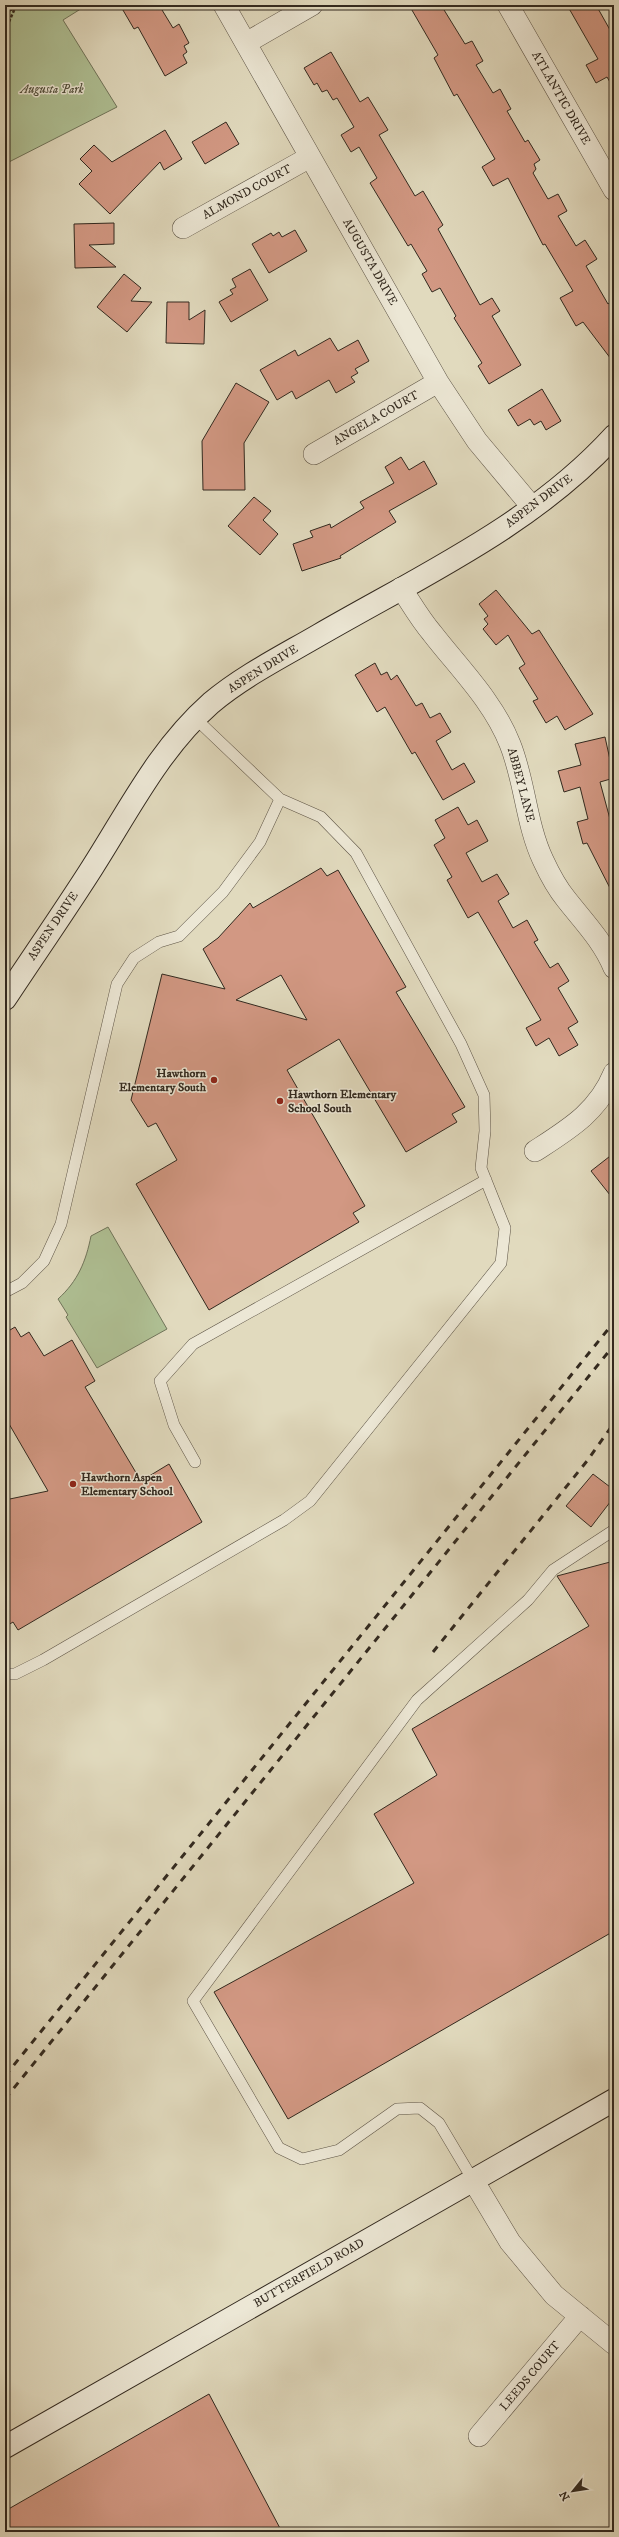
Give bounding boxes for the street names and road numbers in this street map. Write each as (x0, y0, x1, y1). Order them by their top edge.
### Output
street label: ATLANTIC DRIVE (528, 49, 594, 148)
street label: ALMOND COURT (200, 161, 294, 223)
street label: AUGUSTA DRIVE (339, 216, 401, 308)
street label: ANGELA COURT (331, 387, 421, 449)
street label: ASPEN DRIVE (503, 471, 576, 531)
street label: ASPEN DRIVE (225, 641, 301, 696)
street label: ABBEY LANE (504, 746, 538, 824)
street label: ASPEN DRIVE (25, 888, 82, 963)
street label: BUTTERFIELD ROAD (251, 2235, 367, 2311)
street label: LEEDS COURT (497, 2338, 563, 2414)

